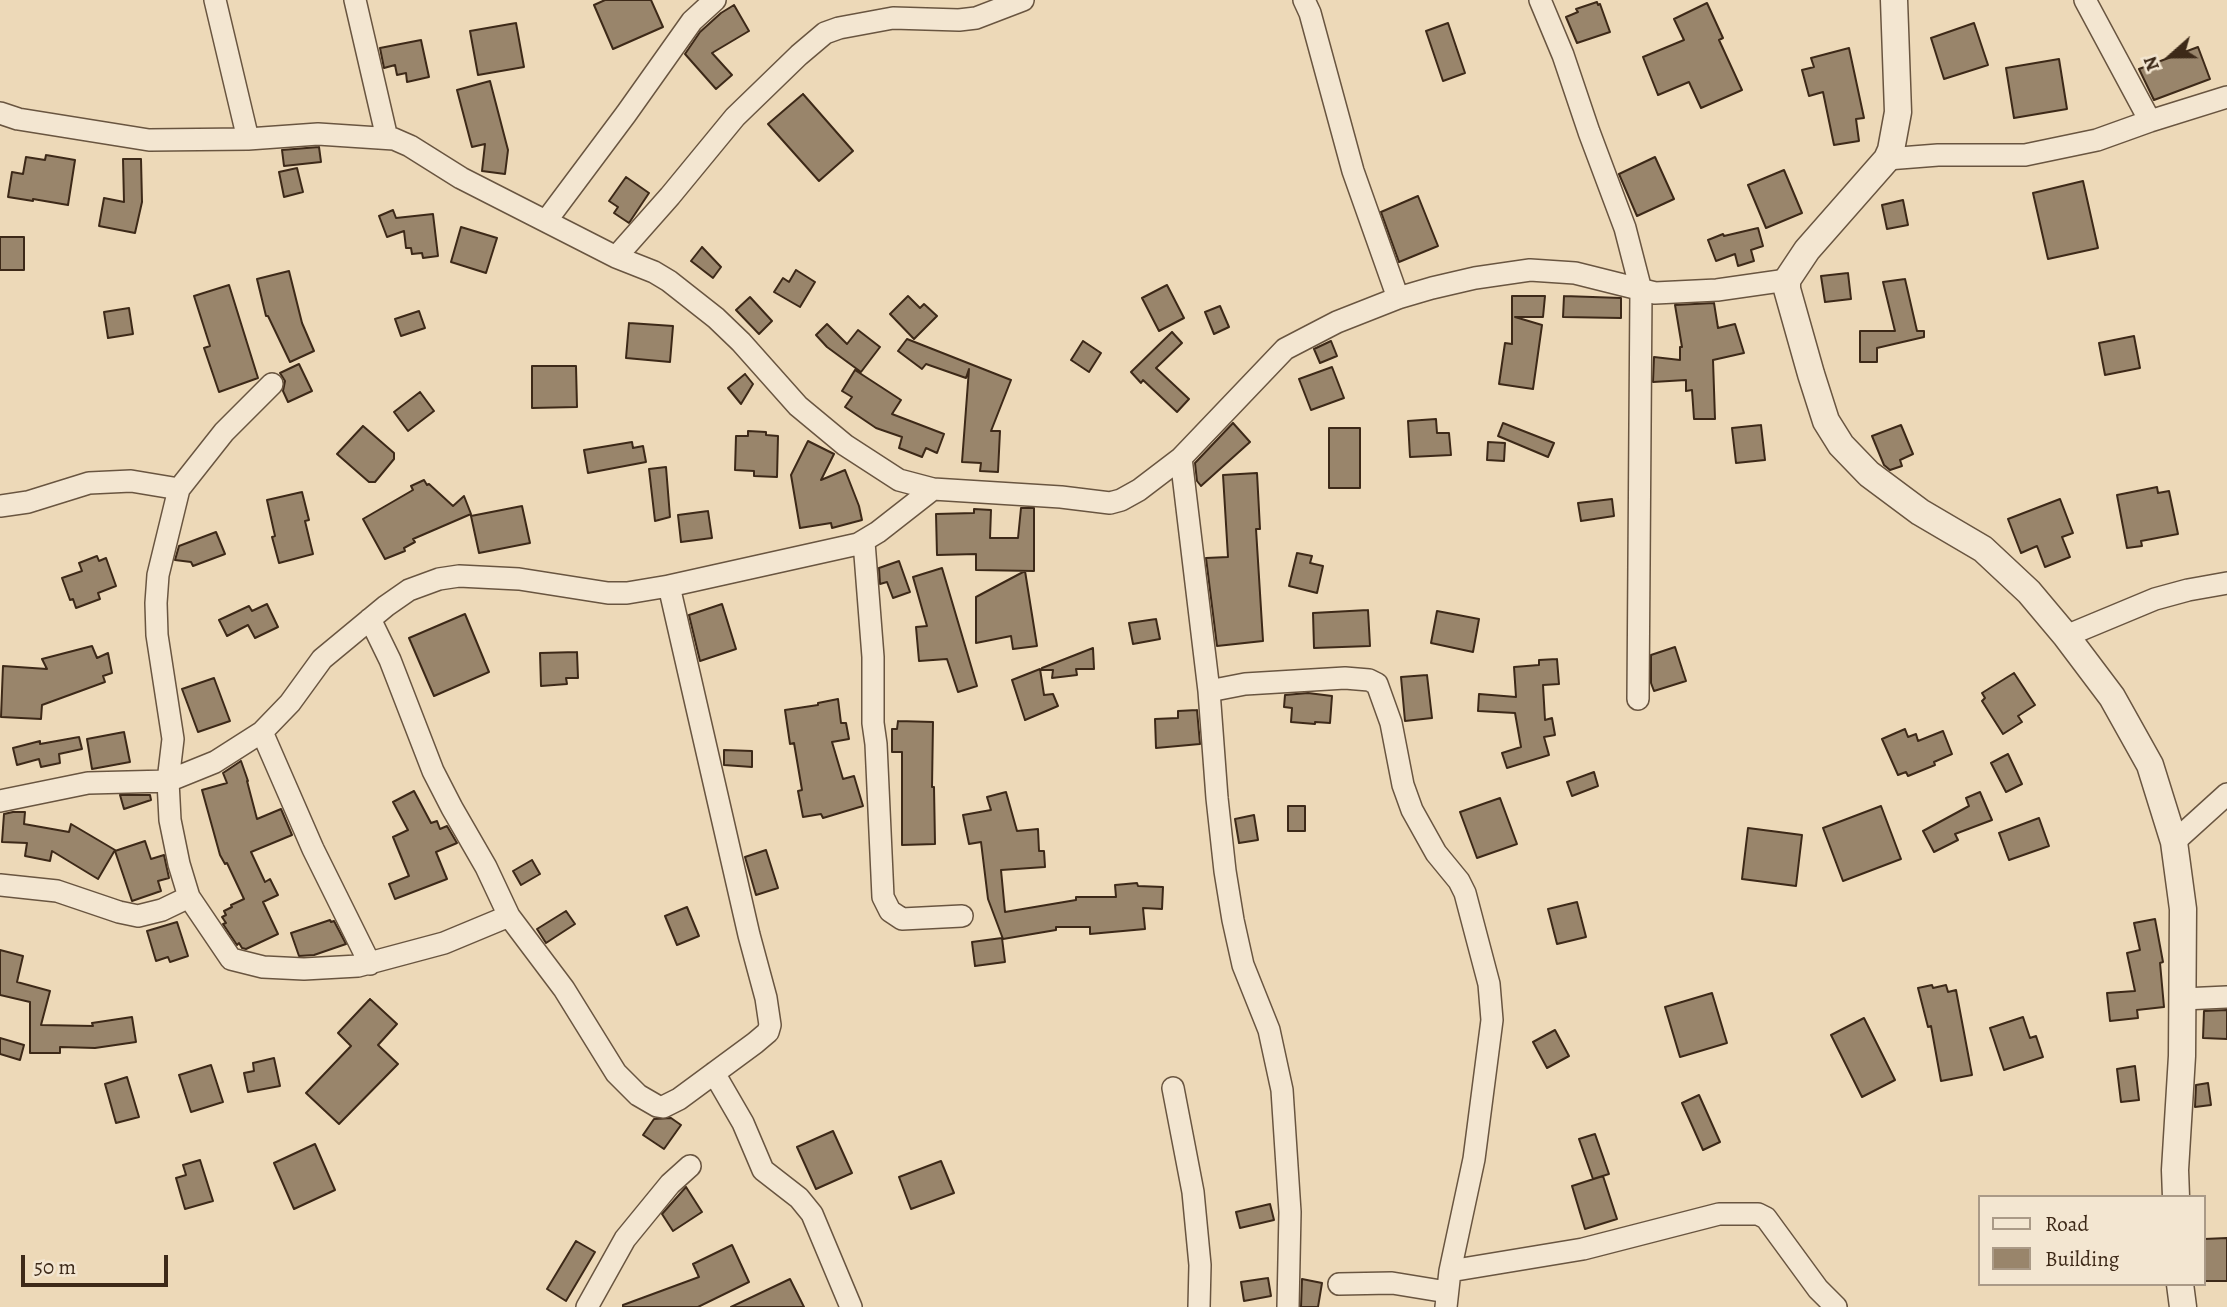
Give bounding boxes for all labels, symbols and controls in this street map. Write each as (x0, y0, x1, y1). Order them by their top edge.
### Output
north arrow (2136, 21, 2206, 91)
text: N (2137, 52, 2166, 75)
legend (1979, 1195, 2206, 1286)
text: Road (2045, 1210, 2089, 1238)
scale bar (24, 1240, 172, 1284)
text: Building (2045, 1245, 2119, 1273)
text: 50 m (34, 1253, 76, 1281)

